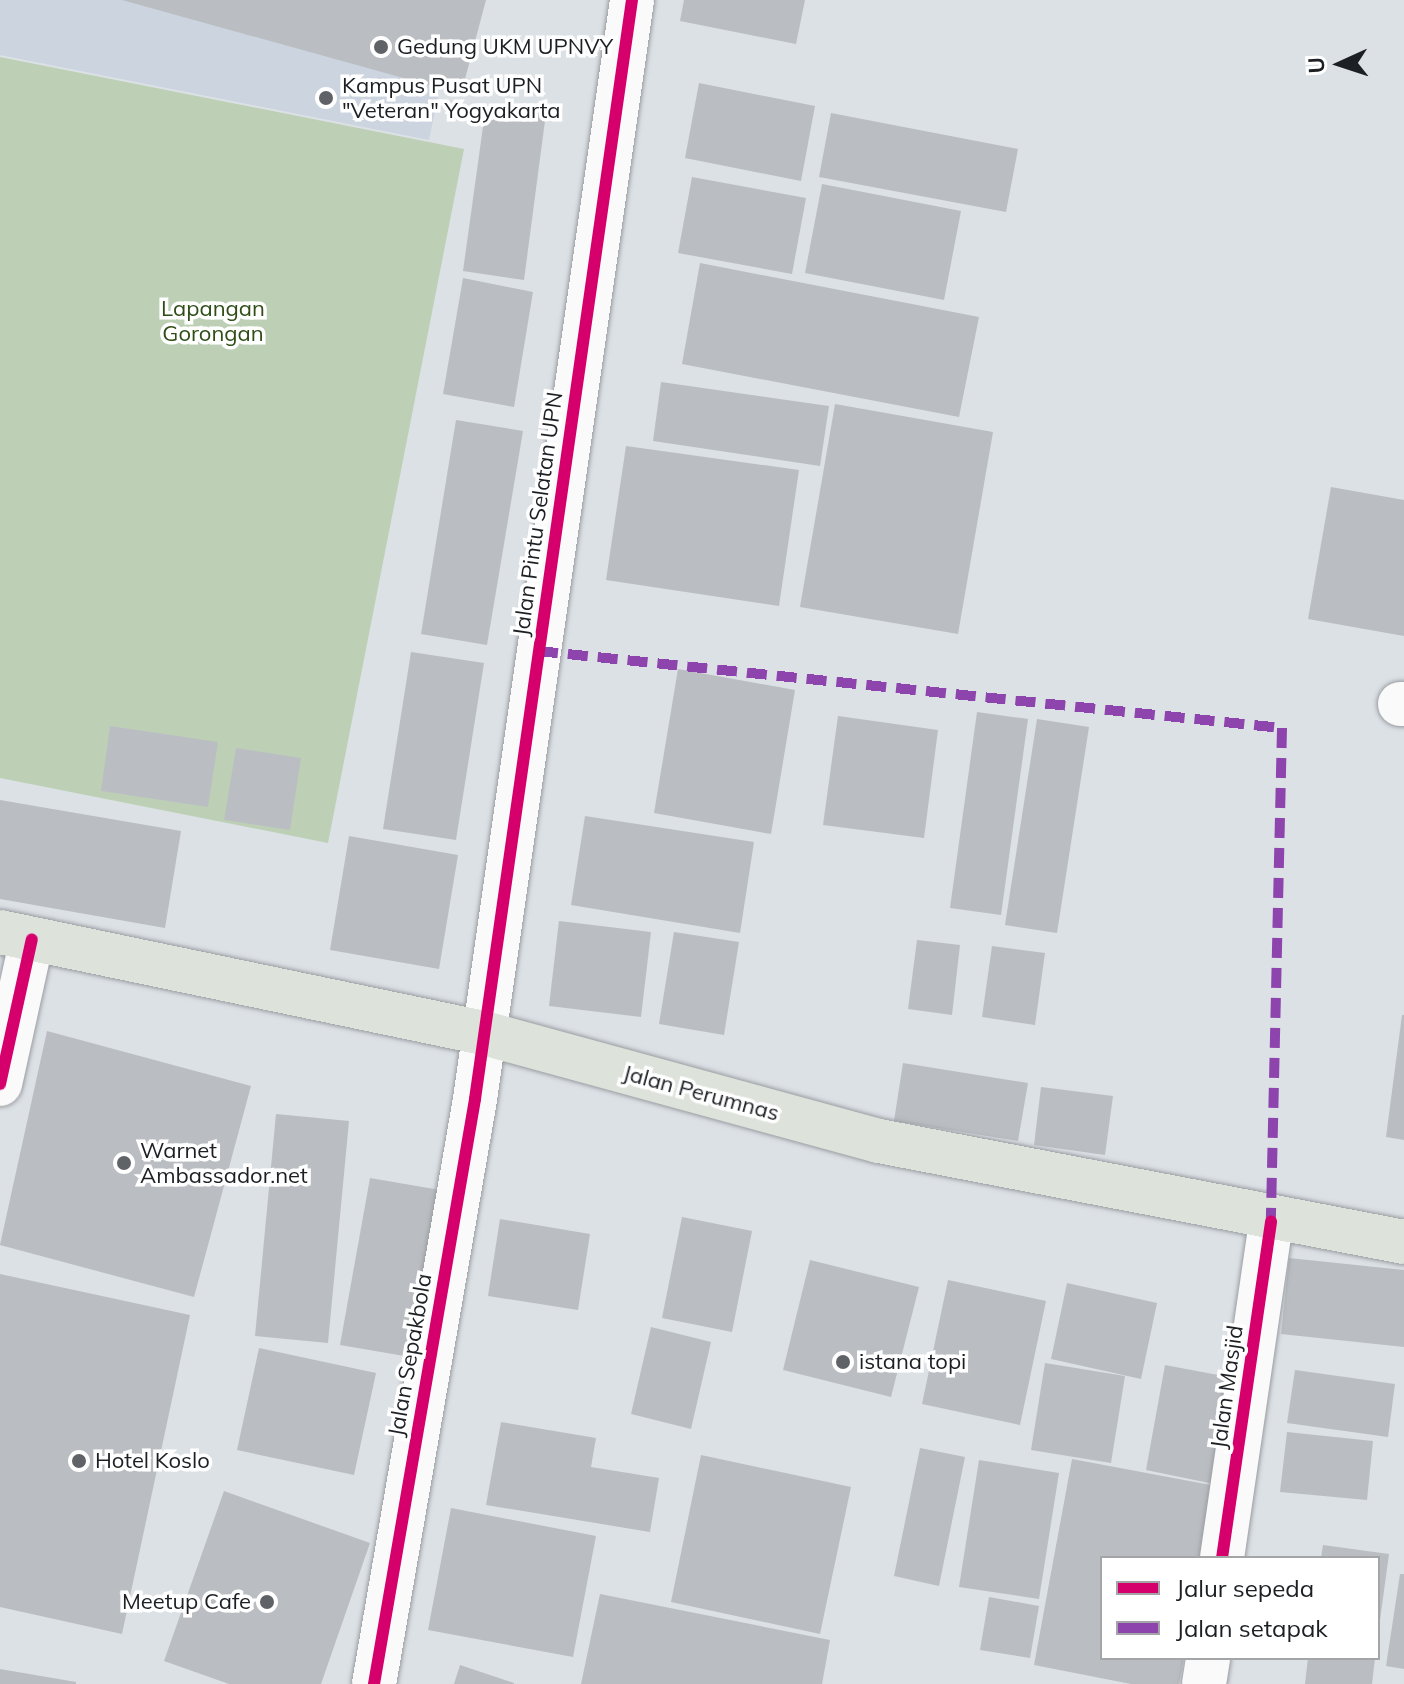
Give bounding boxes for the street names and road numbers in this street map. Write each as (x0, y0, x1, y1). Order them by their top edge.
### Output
street label: Jalan Pintu Selatan UPN (508, 390, 568, 638)
street label: Jalan Perumnas (620, 1060, 782, 1126)
street label: Jalan Sepakbola (383, 1271, 437, 1439)
street label: Jalan Masjid (1205, 1324, 1249, 1450)

